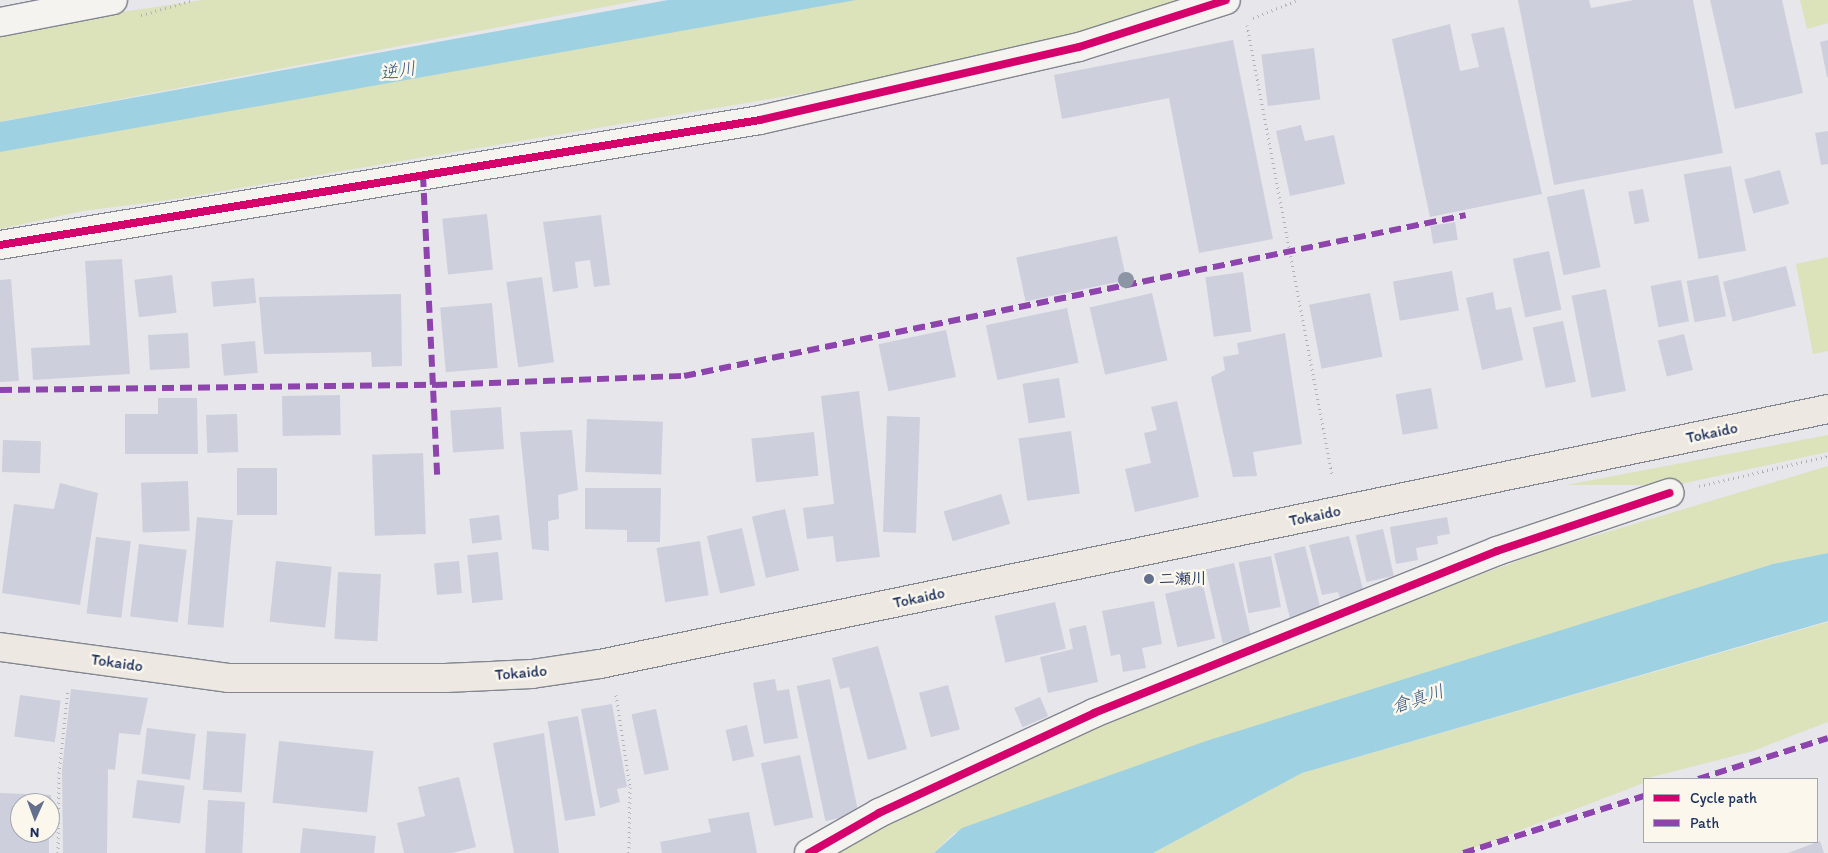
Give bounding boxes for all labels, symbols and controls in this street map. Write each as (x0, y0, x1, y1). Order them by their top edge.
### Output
water label: 逆川 (379, 58, 417, 84)
street label: Tokaido (1684, 418, 1740, 448)
street label: Tokaido (1287, 501, 1343, 531)
place label: 二瀬川 (1159, 569, 1207, 589)
marker: 二瀬川 (1143, 573, 1155, 585)
street label: Tokaido (891, 583, 947, 613)
street label: Tokaido (90, 650, 144, 676)
street label: Tokaido (494, 661, 548, 685)
water label: 倉真川 (1389, 680, 1447, 718)
legend (1643, 778, 1818, 843)
text: Cycle path (1690, 789, 1757, 807)
north arrow (10, 793, 60, 843)
text: Path (1690, 814, 1719, 832)
text: N (29, 824, 40, 841)

